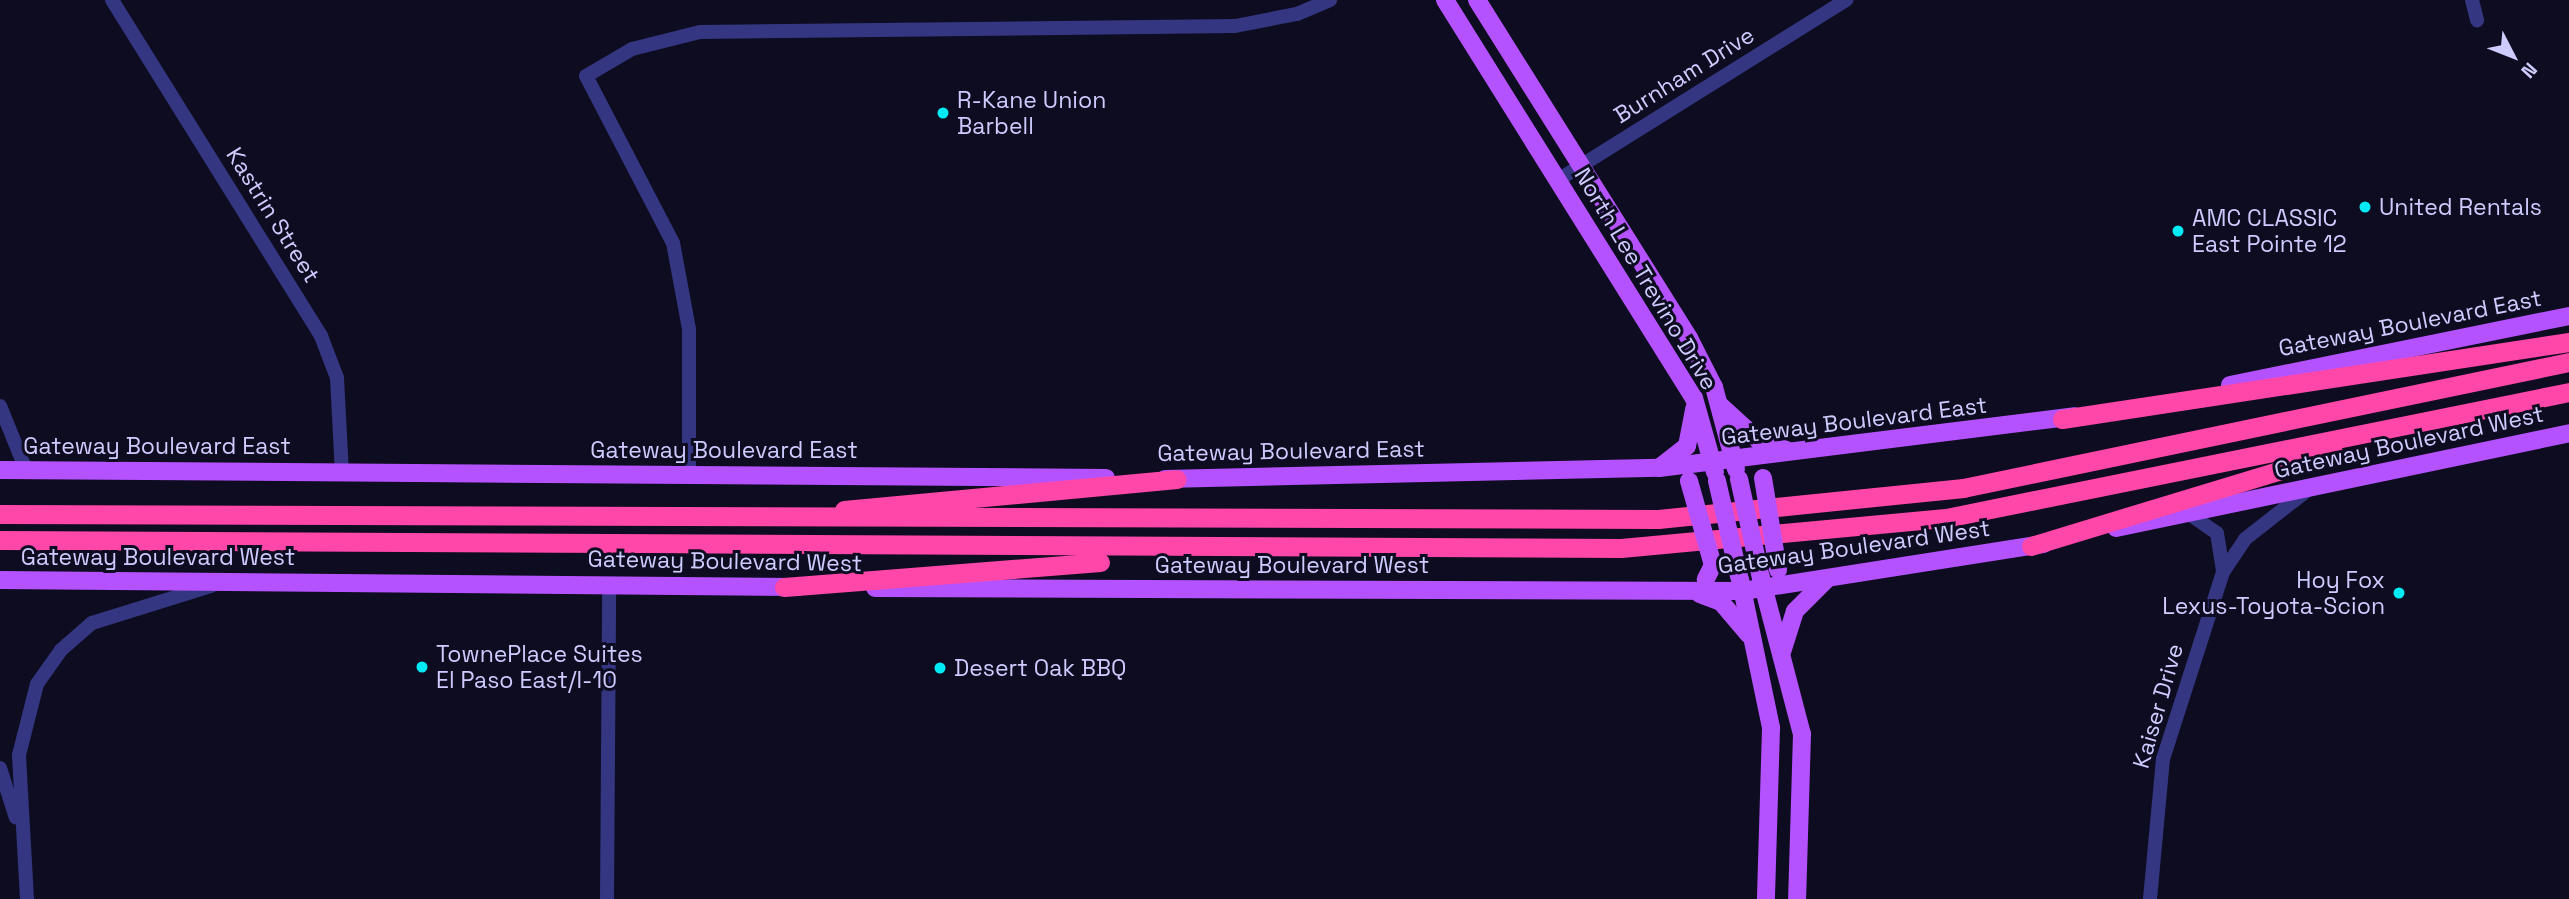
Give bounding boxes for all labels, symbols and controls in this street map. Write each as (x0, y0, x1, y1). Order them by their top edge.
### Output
street label: Burnham Drive (1609, 21, 1759, 129)
north arrow (2478, 21, 2548, 91)
text: N (2515, 57, 2543, 83)
place label: R-Kane Union Barbell (957, 86, 1106, 140)
marker: R-Kane Union Barbell (935, 105, 951, 121)
street label: Kastrin Street (220, 142, 326, 288)
street label: North Lee Trevino Drive (1569, 163, 1723, 395)
place label: United Rentals (2379, 193, 2542, 221)
marker: United Rentals (2357, 199, 2373, 215)
place label: AMC CLASSIC East Pointe 12 (2192, 204, 2347, 258)
marker: AMC CLASSIC East Pointe 12 (2170, 223, 2186, 239)
street label: Gateway Boulevard East (2276, 284, 2544, 362)
street label: Gateway Boulevard East (1720, 391, 1988, 451)
street label: Gateway Boulevard West (2272, 400, 2546, 484)
street label: Gateway Boulevard East (23, 432, 291, 460)
street label: Gateway Boulevard East (1157, 435, 1425, 467)
street label: Gateway Boulevard East (590, 436, 858, 464)
street label: Gateway Boulevard West (1716, 514, 1992, 580)
street label: Gateway Boulevard West (21, 543, 295, 571)
street label: Gateway Boulevard West (587, 545, 863, 577)
street label: Gateway Boulevard West (1155, 551, 1429, 579)
place label: Hoy Fox Lexus-Toyota-Scion (2162, 566, 2385, 620)
marker: Hoy Fox Lexus-Toyota-Scion (2391, 585, 2407, 601)
place label: TownePlace Suites El Paso East/I-10 (436, 640, 643, 694)
street label: Kaiser Drive (2127, 641, 2189, 771)
place label: Desert Oak BBQ (954, 654, 1126, 682)
marker: TownePlace Suites El Paso East/I-10 (414, 659, 430, 675)
marker: Desert Oak BBQ (932, 660, 948, 676)

